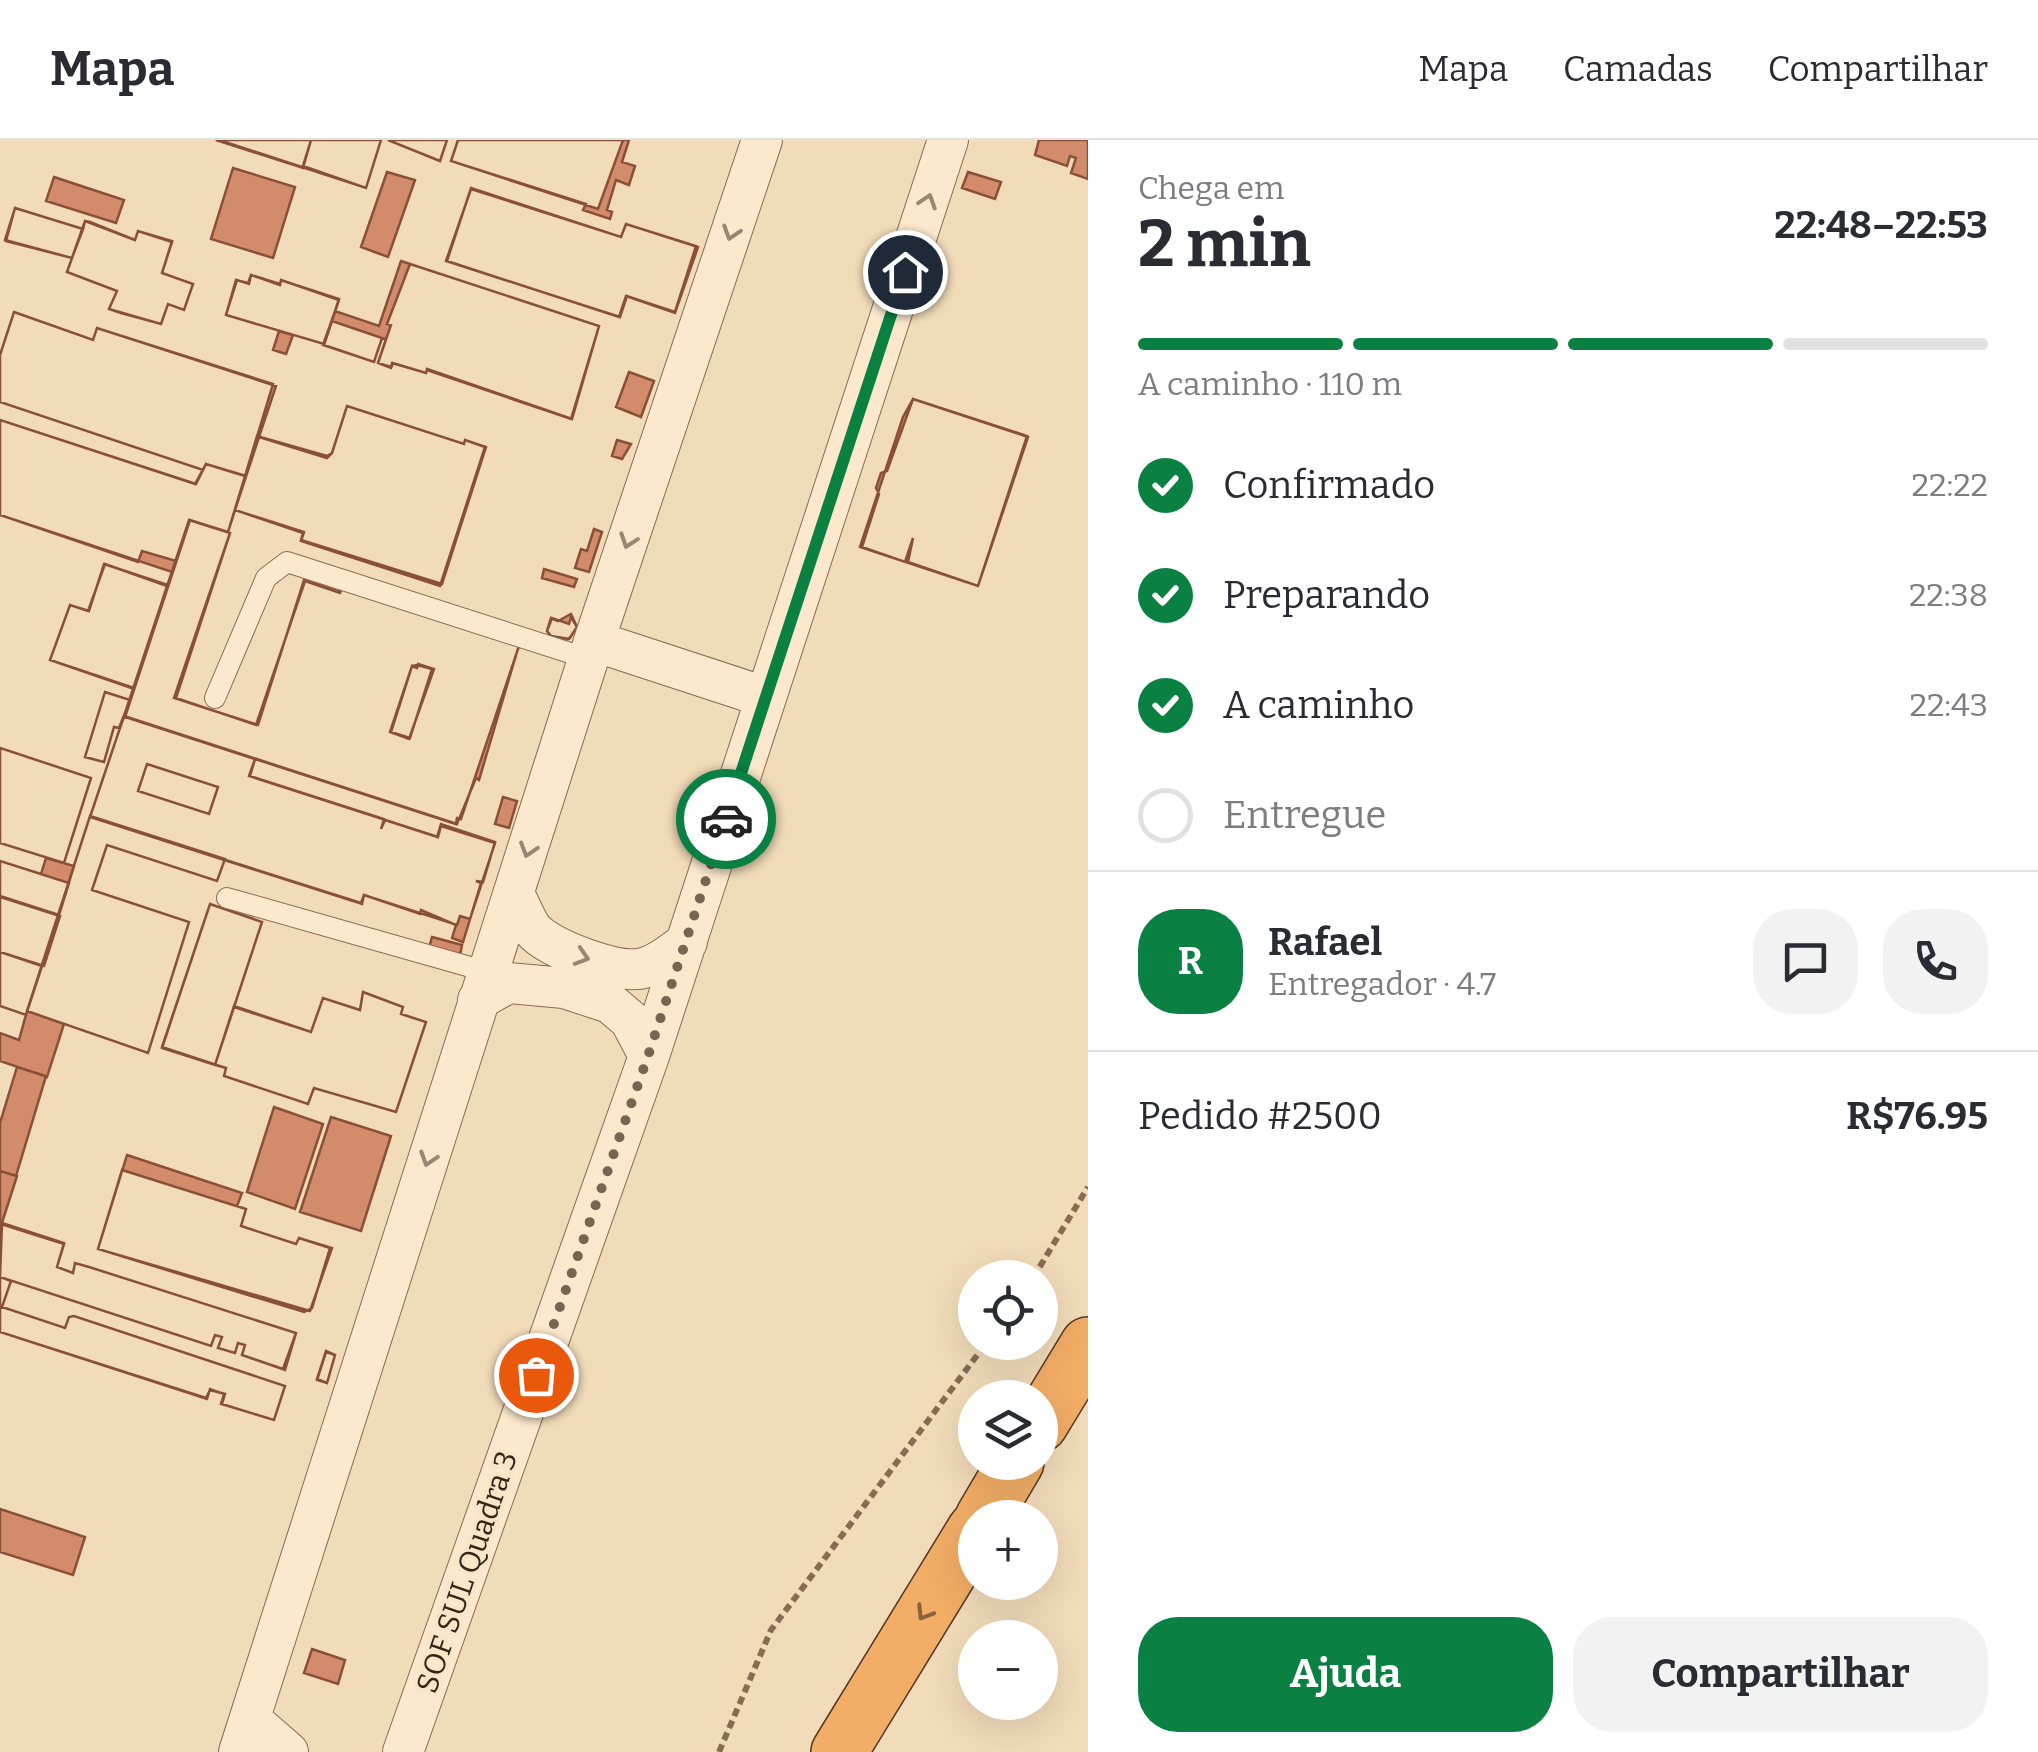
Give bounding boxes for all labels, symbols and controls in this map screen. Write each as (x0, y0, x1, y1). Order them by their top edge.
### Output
text: Mapa (50, 40, 174, 98)
text: Mapa (1418, 48, 1508, 90)
text: Camadas (1563, 48, 1713, 90)
text: Compartilhar (1768, 48, 1988, 90)
text: Chega em (1138, 169, 1285, 207)
one-way arrow (917, 194, 937, 211)
text: 22:48–22:53 (1774, 202, 1988, 248)
text: 2 min (1138, 205, 1311, 283)
one-way arrow (723, 223, 743, 240)
pin (863, 230, 948, 315)
icon: home (878, 245, 933, 300)
text: A caminho · 110 m (1138, 365, 1402, 403)
icon: check (1138, 458, 1193, 513)
text: Confirmado (1223, 462, 1435, 508)
text: 22:22 (1912, 466, 1988, 504)
one-way arrow (620, 531, 640, 548)
icon: check (1138, 568, 1193, 623)
text: Preparando (1223, 572, 1430, 618)
text: 22:38 (1909, 576, 1988, 614)
icon: check (1138, 678, 1193, 733)
text: A caminho (1223, 682, 1414, 728)
text: 22:43 (1910, 686, 1988, 724)
courier (676, 769, 776, 869)
icon: car (699, 792, 754, 847)
text: Entregue (1223, 792, 1386, 838)
one-way arrow (519, 841, 540, 858)
button: chat (1753, 909, 1858, 1014)
button: phone (1883, 909, 1988, 1014)
text: Rafael (1268, 919, 1382, 965)
text: R (1178, 938, 1203, 984)
one-way arrow (573, 945, 590, 965)
text: Entregador · 4.7 (1268, 965, 1496, 1003)
text: Pedido #2500 (1138, 1093, 1382, 1139)
text: R$76.95 (1846, 1093, 1988, 1139)
one-way arrow (419, 1150, 439, 1167)
map controls (958, 1260, 1058, 1720)
button: locate (958, 1260, 1058, 1360)
pin (494, 1333, 579, 1418)
icon: bag (509, 1348, 564, 1403)
button: layers (958, 1380, 1058, 1480)
street label: SOF SUL Quadra 3 (409, 1447, 525, 1697)
button: + (958, 1500, 1058, 1600)
one-way arrow (917, 1602, 936, 1620)
button: Ajuda (1138, 1617, 1553, 1732)
button: Compartilhar (1573, 1617, 1988, 1732)
button: − (958, 1620, 1058, 1720)

